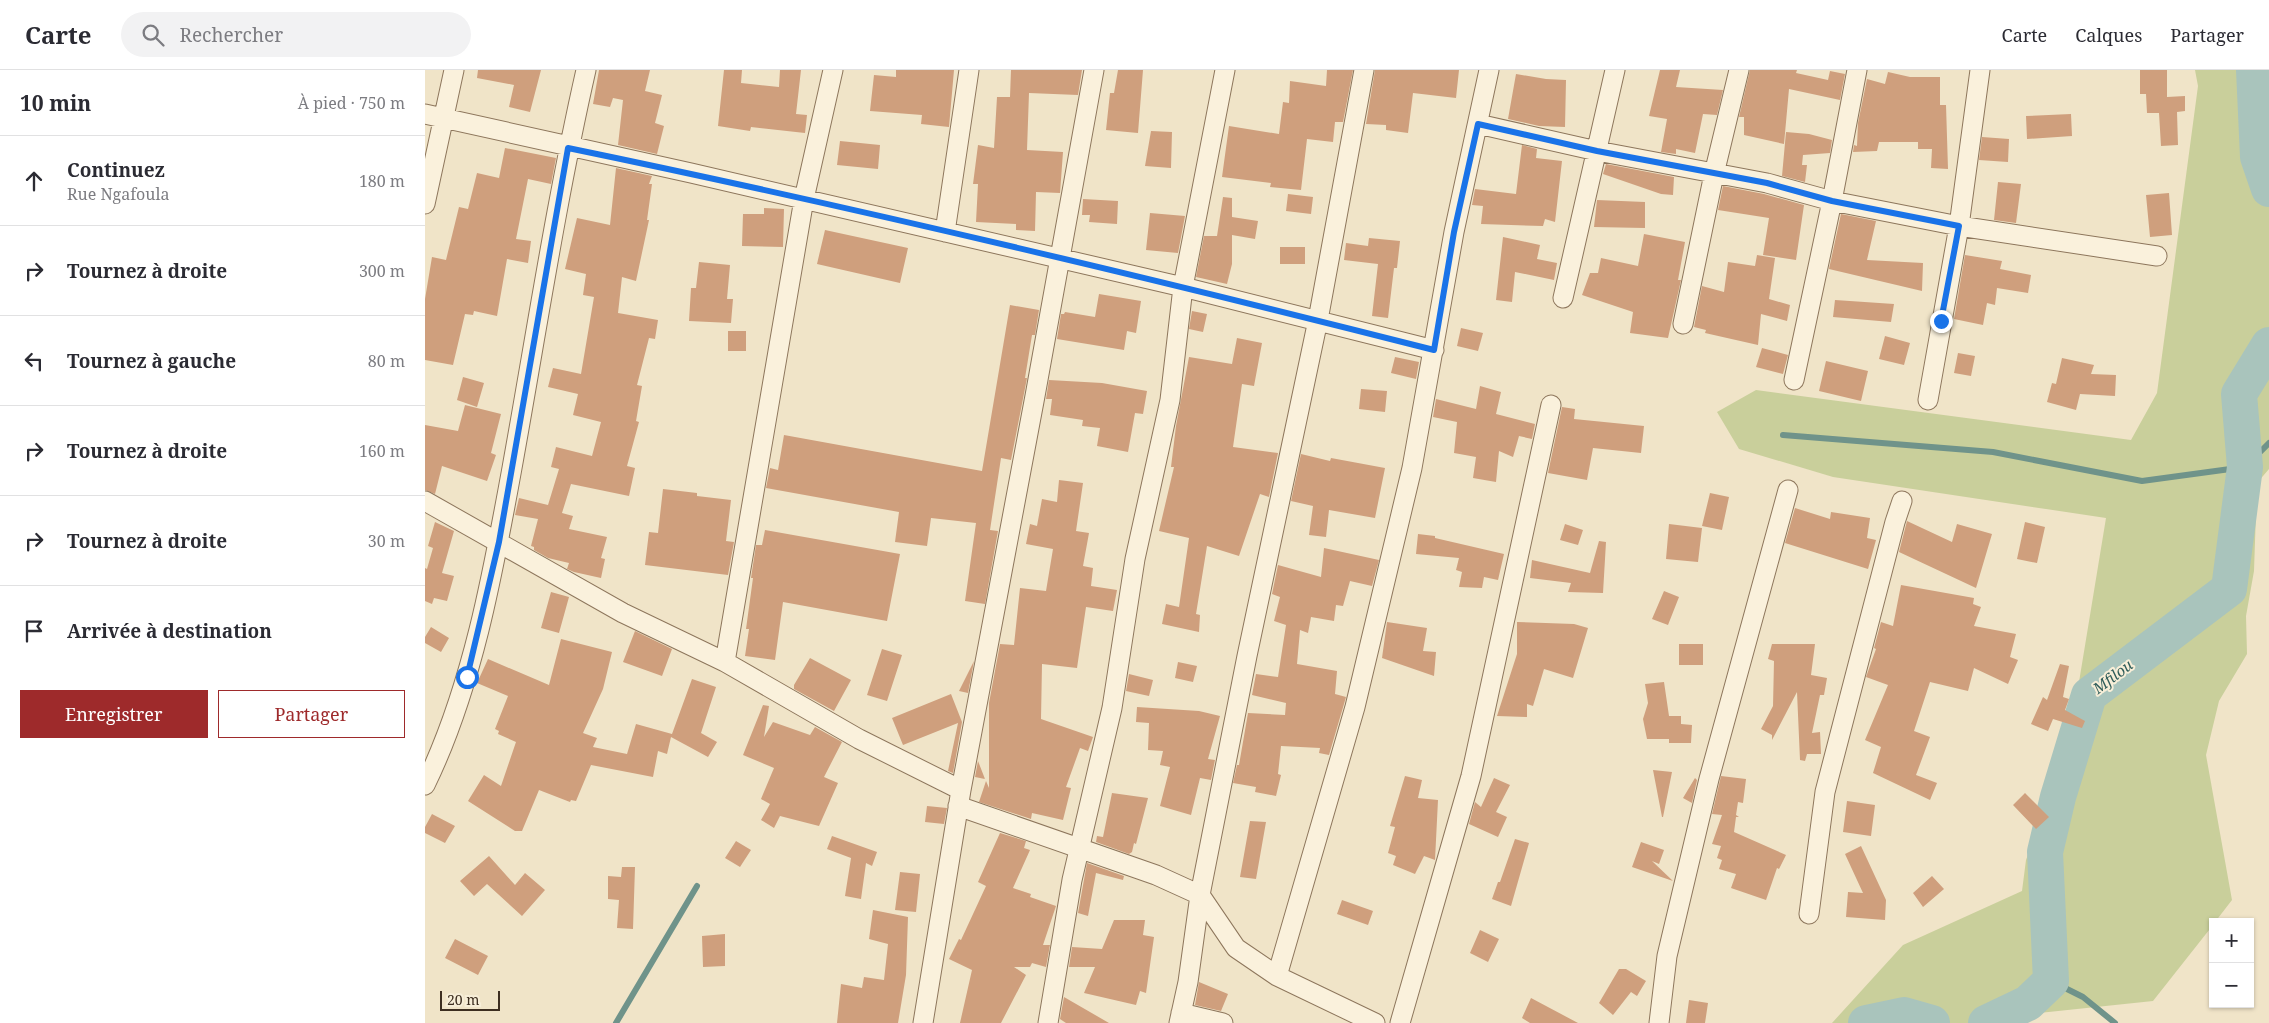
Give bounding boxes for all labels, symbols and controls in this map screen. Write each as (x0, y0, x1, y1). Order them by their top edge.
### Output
search box (121, 12, 471, 57)
text: Carte (25, 18, 91, 51)
icon: search (139, 21, 167, 49)
text: Rechercher (179, 22, 283, 48)
text: Carte (2002, 23, 2047, 47)
text: Calques (2075, 23, 2142, 47)
text: Partager (2170, 23, 2244, 47)
text: 10 min (20, 89, 91, 117)
text: À pied · 750 m (298, 92, 405, 114)
text: Continuez (67, 157, 165, 183)
icon: ahead (20, 167, 48, 195)
text: 180 m (359, 170, 405, 192)
text: Rue Ngafoula (67, 183, 169, 205)
icon: right (20, 257, 48, 285)
text: Tournez à droite (67, 258, 227, 284)
text: 300 m (359, 260, 405, 282)
route end (1930, 310, 1953, 333)
icon: left (20, 347, 48, 375)
text: Tournez à gauche (67, 348, 236, 374)
text: 80 m (368, 350, 405, 372)
icon: right (20, 437, 48, 465)
text: Tournez à droite (67, 438, 227, 464)
text: 160 m (359, 440, 405, 462)
icon: right (20, 527, 48, 555)
text: Tournez à droite (67, 528, 227, 554)
text: 30 m (368, 530, 405, 552)
icon: arrive (20, 617, 48, 645)
text: Arrivée à destination (67, 618, 272, 644)
water label: Mfilou (2088, 655, 2136, 698)
route start (456, 666, 479, 689)
button: Enregistrer (20, 690, 208, 738)
button: Partager (218, 690, 405, 738)
map controls (2209, 918, 2254, 1008)
button: + (2209, 918, 2254, 963)
button: − (2209, 963, 2254, 1008)
scale bar (440, 988, 500, 1011)
text: 20 m (447, 990, 480, 1009)

